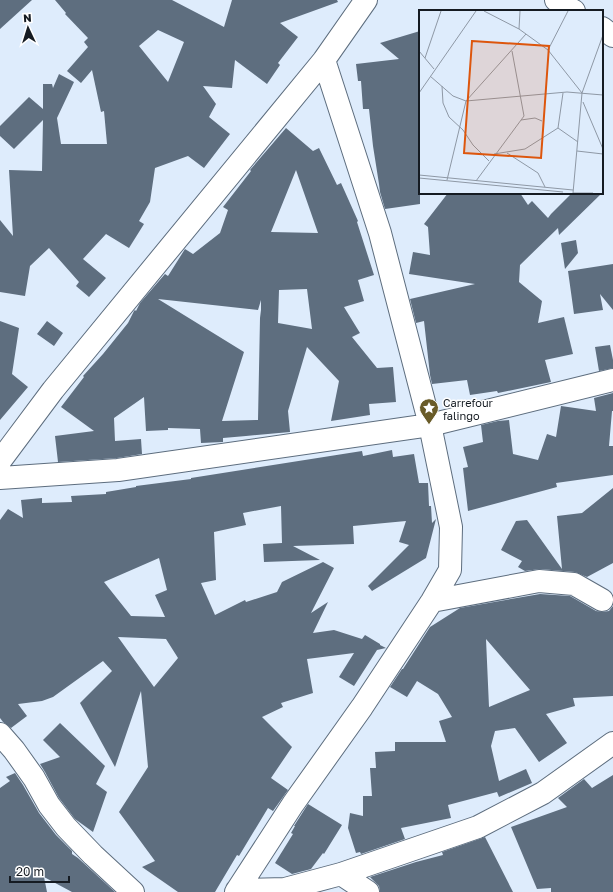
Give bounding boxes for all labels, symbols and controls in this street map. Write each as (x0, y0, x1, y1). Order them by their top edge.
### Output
north arrow (8, 8, 48, 48)
inset map (419, 10, 603, 194)
text: N (23, 11, 32, 24)
place label: Carrefour falingo (443, 396, 494, 422)
place icon: Carrefour falingo (418, 397, 440, 425)
scale bar (10, 858, 69, 884)
text: 20 m (16, 864, 44, 879)

